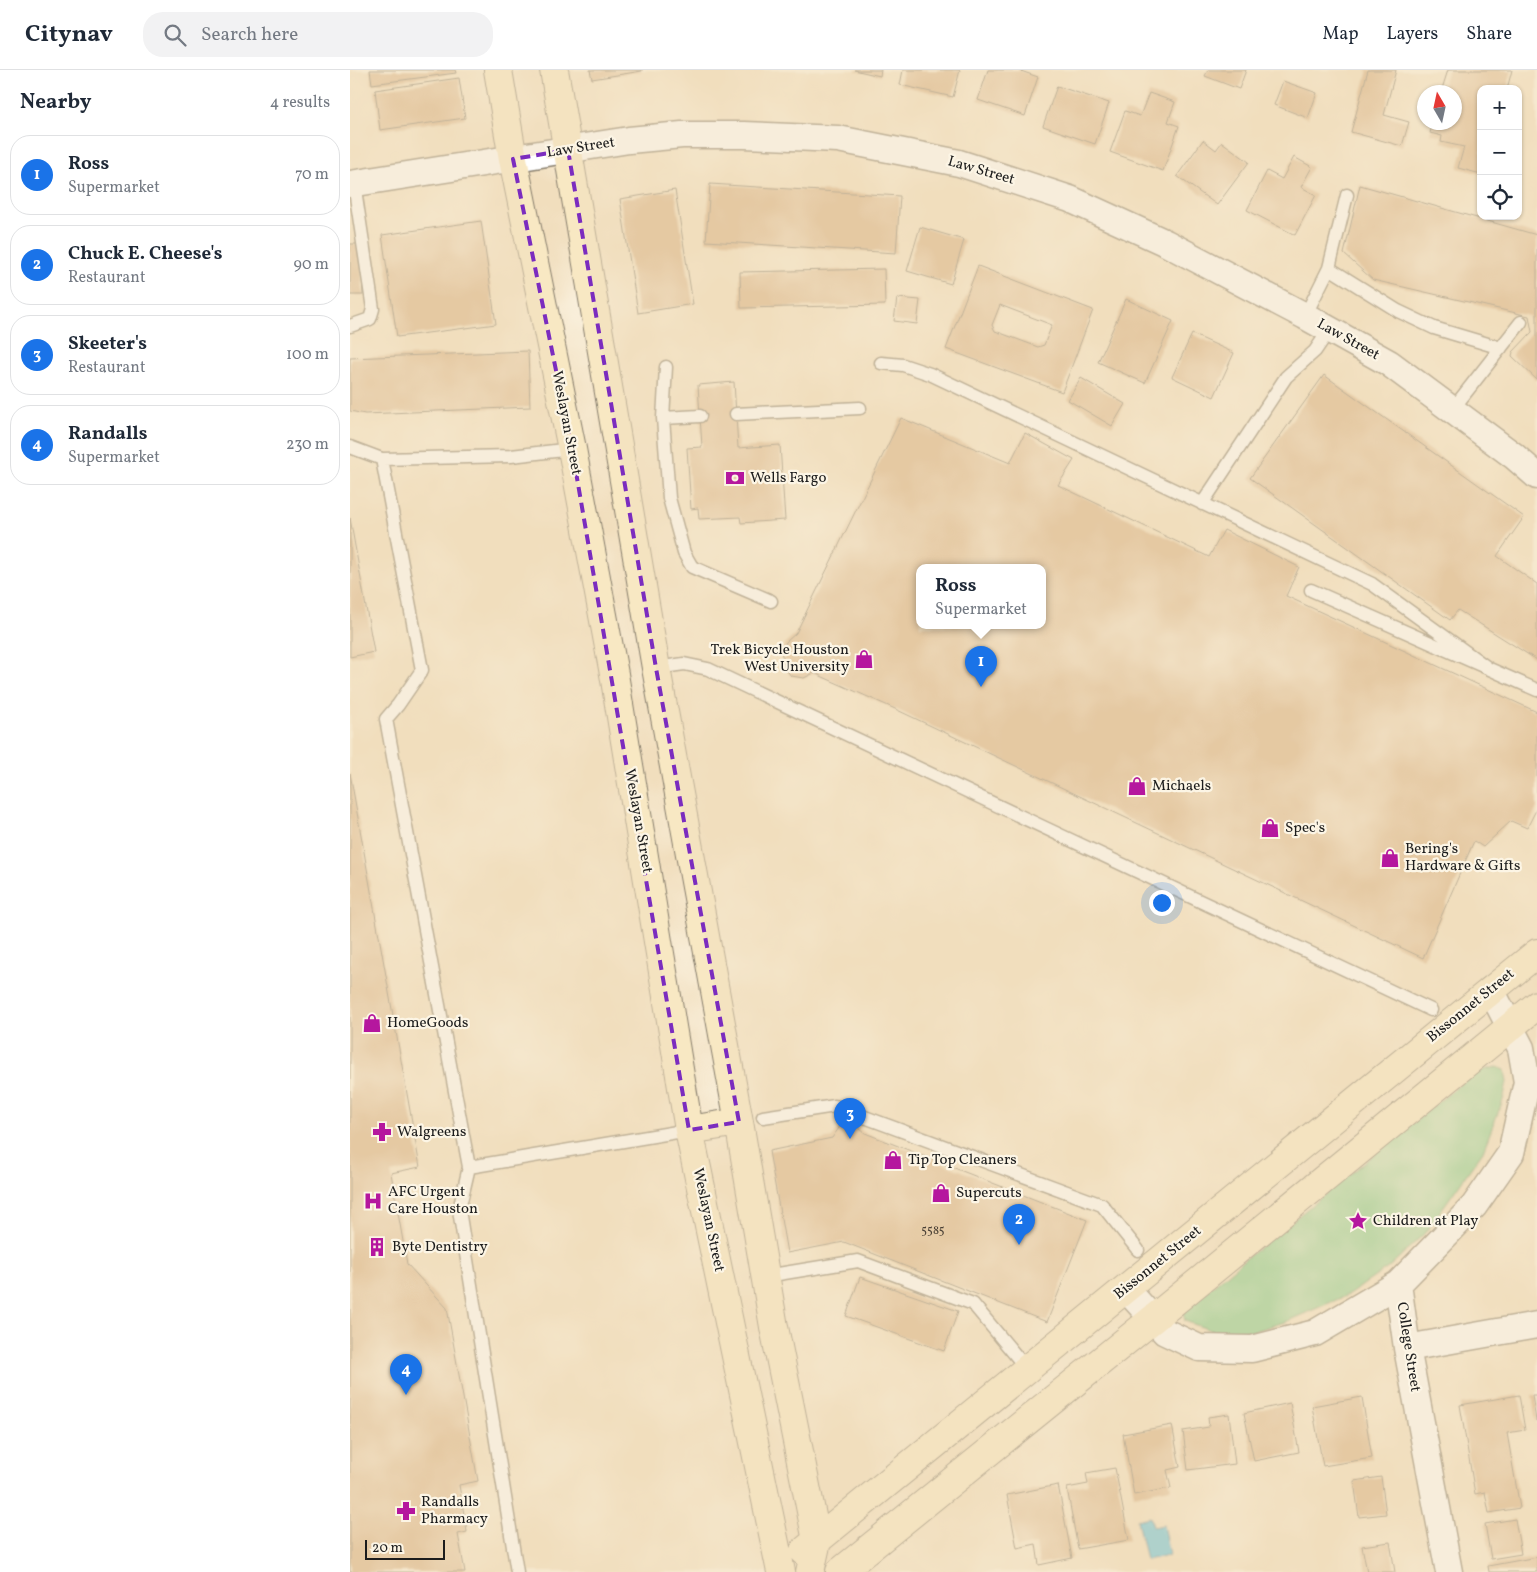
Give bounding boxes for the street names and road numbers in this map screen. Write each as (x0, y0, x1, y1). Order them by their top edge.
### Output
street label: Law Street (545, 132, 617, 164)
street label: Law Street (945, 151, 1017, 191)
street label: Law Street (1313, 314, 1383, 366)
street label: Weslayan Street (546, 369, 586, 477)
street label: Weslayan Street (618, 767, 658, 875)
street label: Bissonnet Street (1423, 964, 1519, 1048)
street label: Weslayan Street (687, 1166, 729, 1274)
street label: Bissonnet Street (1110, 1221, 1206, 1305)
street label: College Street (1391, 1301, 1425, 1393)

